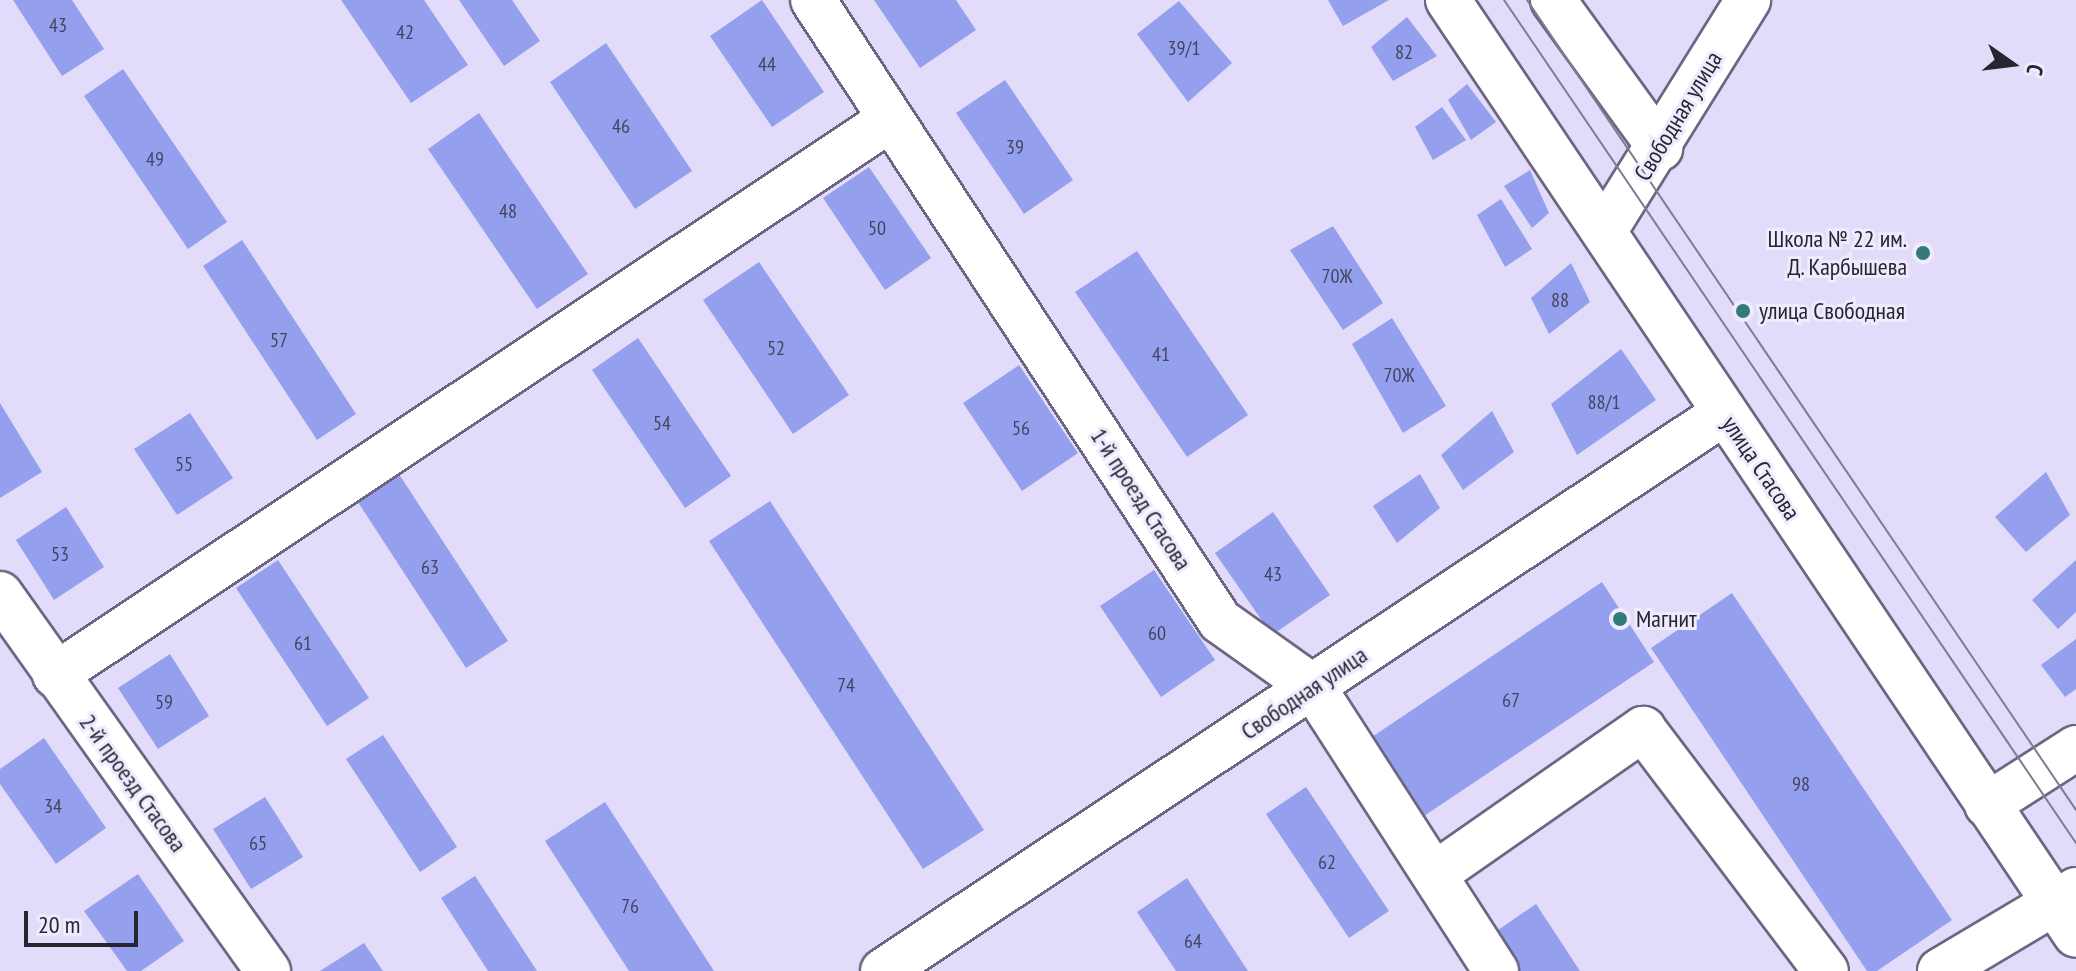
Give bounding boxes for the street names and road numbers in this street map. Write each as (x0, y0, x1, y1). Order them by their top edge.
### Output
street label: Свободная улица (1628, 46, 1728, 186)
street label: улица Стасова (1716, 411, 1806, 525)
street label: 1-й проезд Стасова (1084, 423, 1198, 575)
street label: Свободная улица (1235, 640, 1373, 746)
street label: 2-й проезд Стасова (73, 708, 193, 858)

